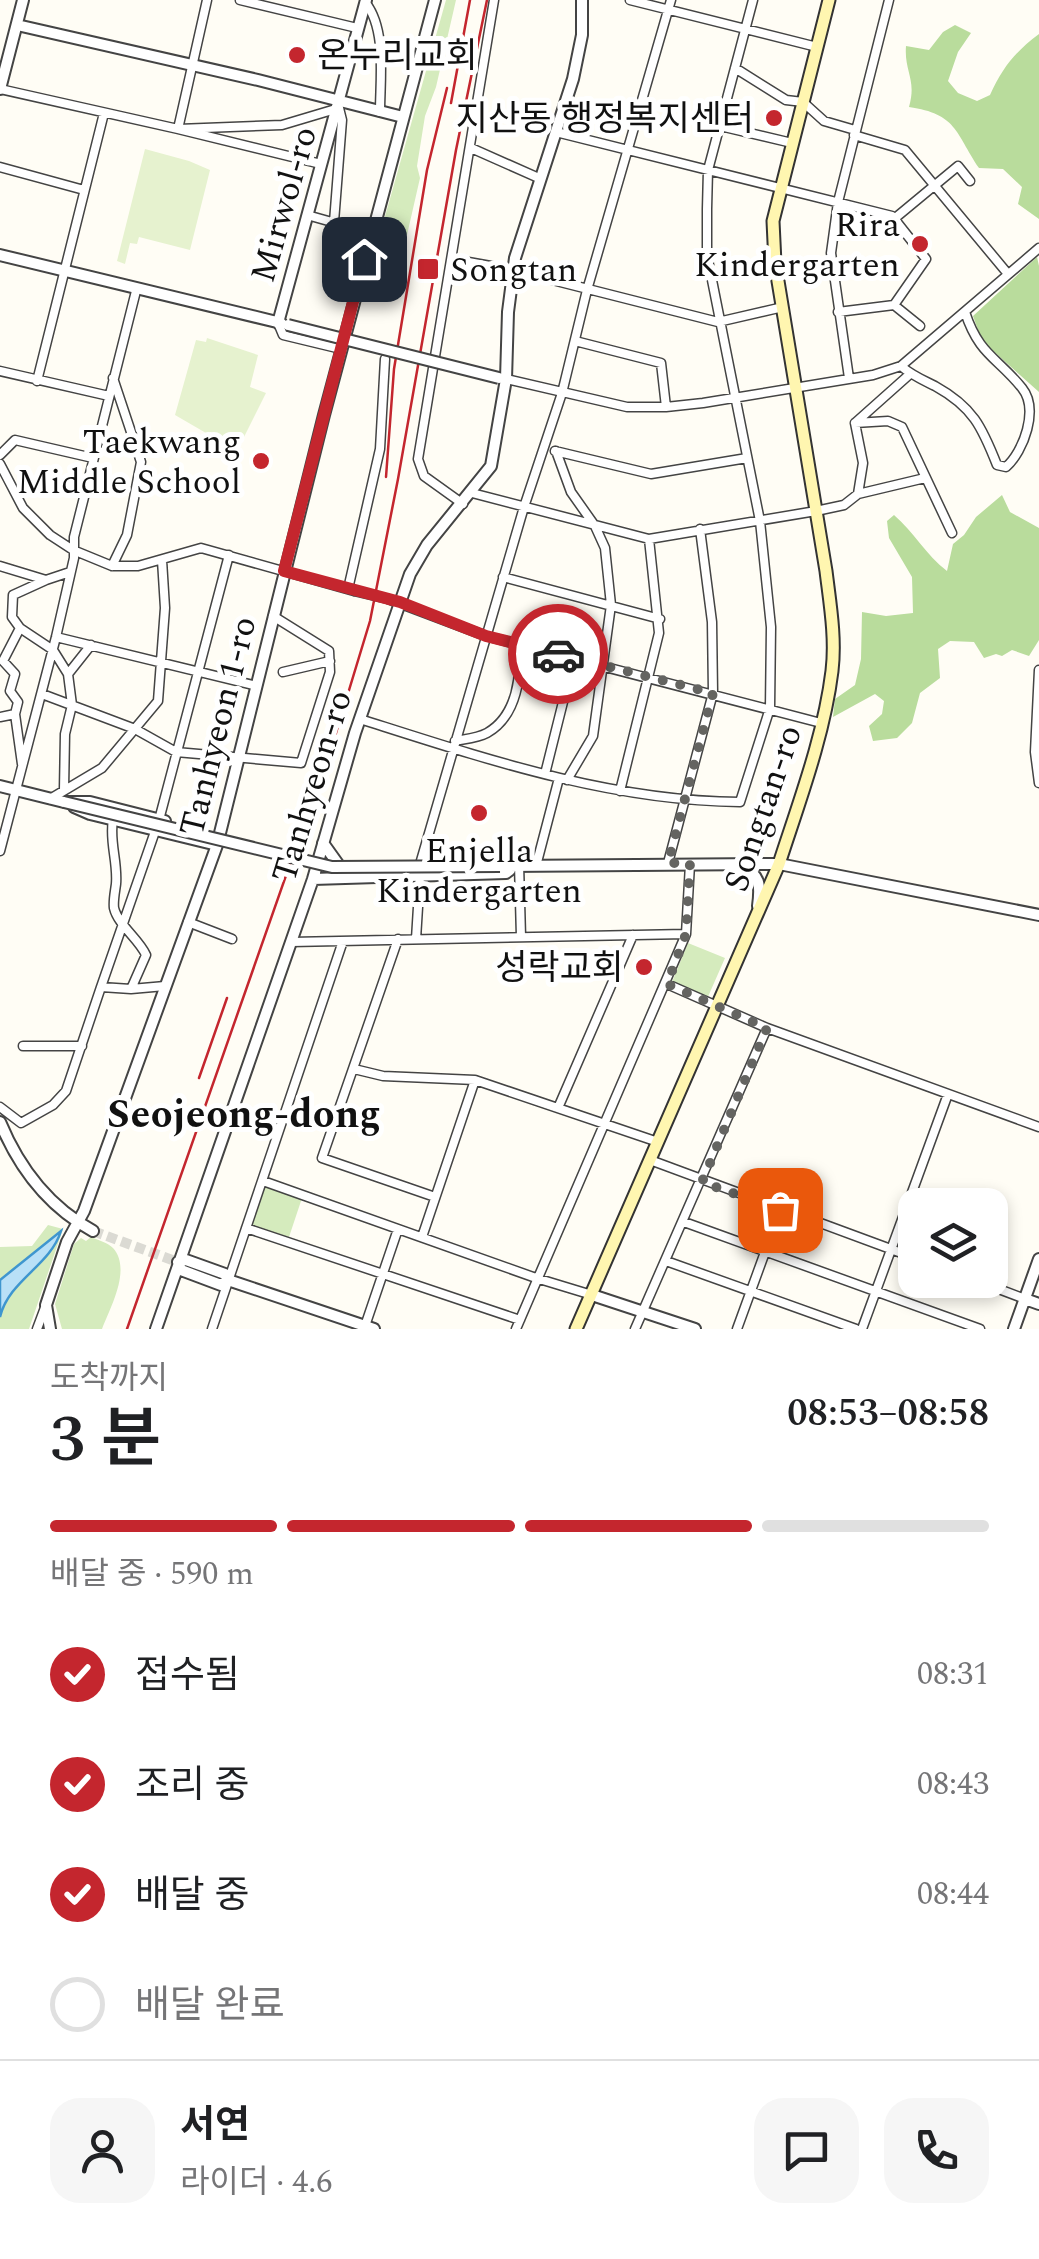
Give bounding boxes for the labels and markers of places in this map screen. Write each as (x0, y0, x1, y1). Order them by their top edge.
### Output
place label: 온누리교회 (317, 30, 478, 83)
marker: 온누리교회 (286, 44, 308, 66)
place label: 지산동 행정복지센터 (455, 93, 754, 146)
marker: 지산동 행정복지센터 (763, 107, 785, 129)
place label: Rira Kindergarten (694, 199, 900, 292)
pin (322, 217, 407, 302)
marker: Rira Kindergarten (909, 233, 931, 255)
place label: Songtan (450, 244, 577, 297)
marker: Songtan (415, 256, 441, 282)
place label: Taekwang Middle School (17, 416, 241, 509)
marker: Taekwang Middle School (250, 450, 272, 472)
marker: Enjella Kindergarten (468, 802, 490, 824)
place label: Enjella Kindergarten (376, 825, 582, 918)
place label: 성락교회 (495, 942, 624, 995)
marker: 성락교회 (633, 956, 655, 978)
pin (738, 1168, 823, 1253)

